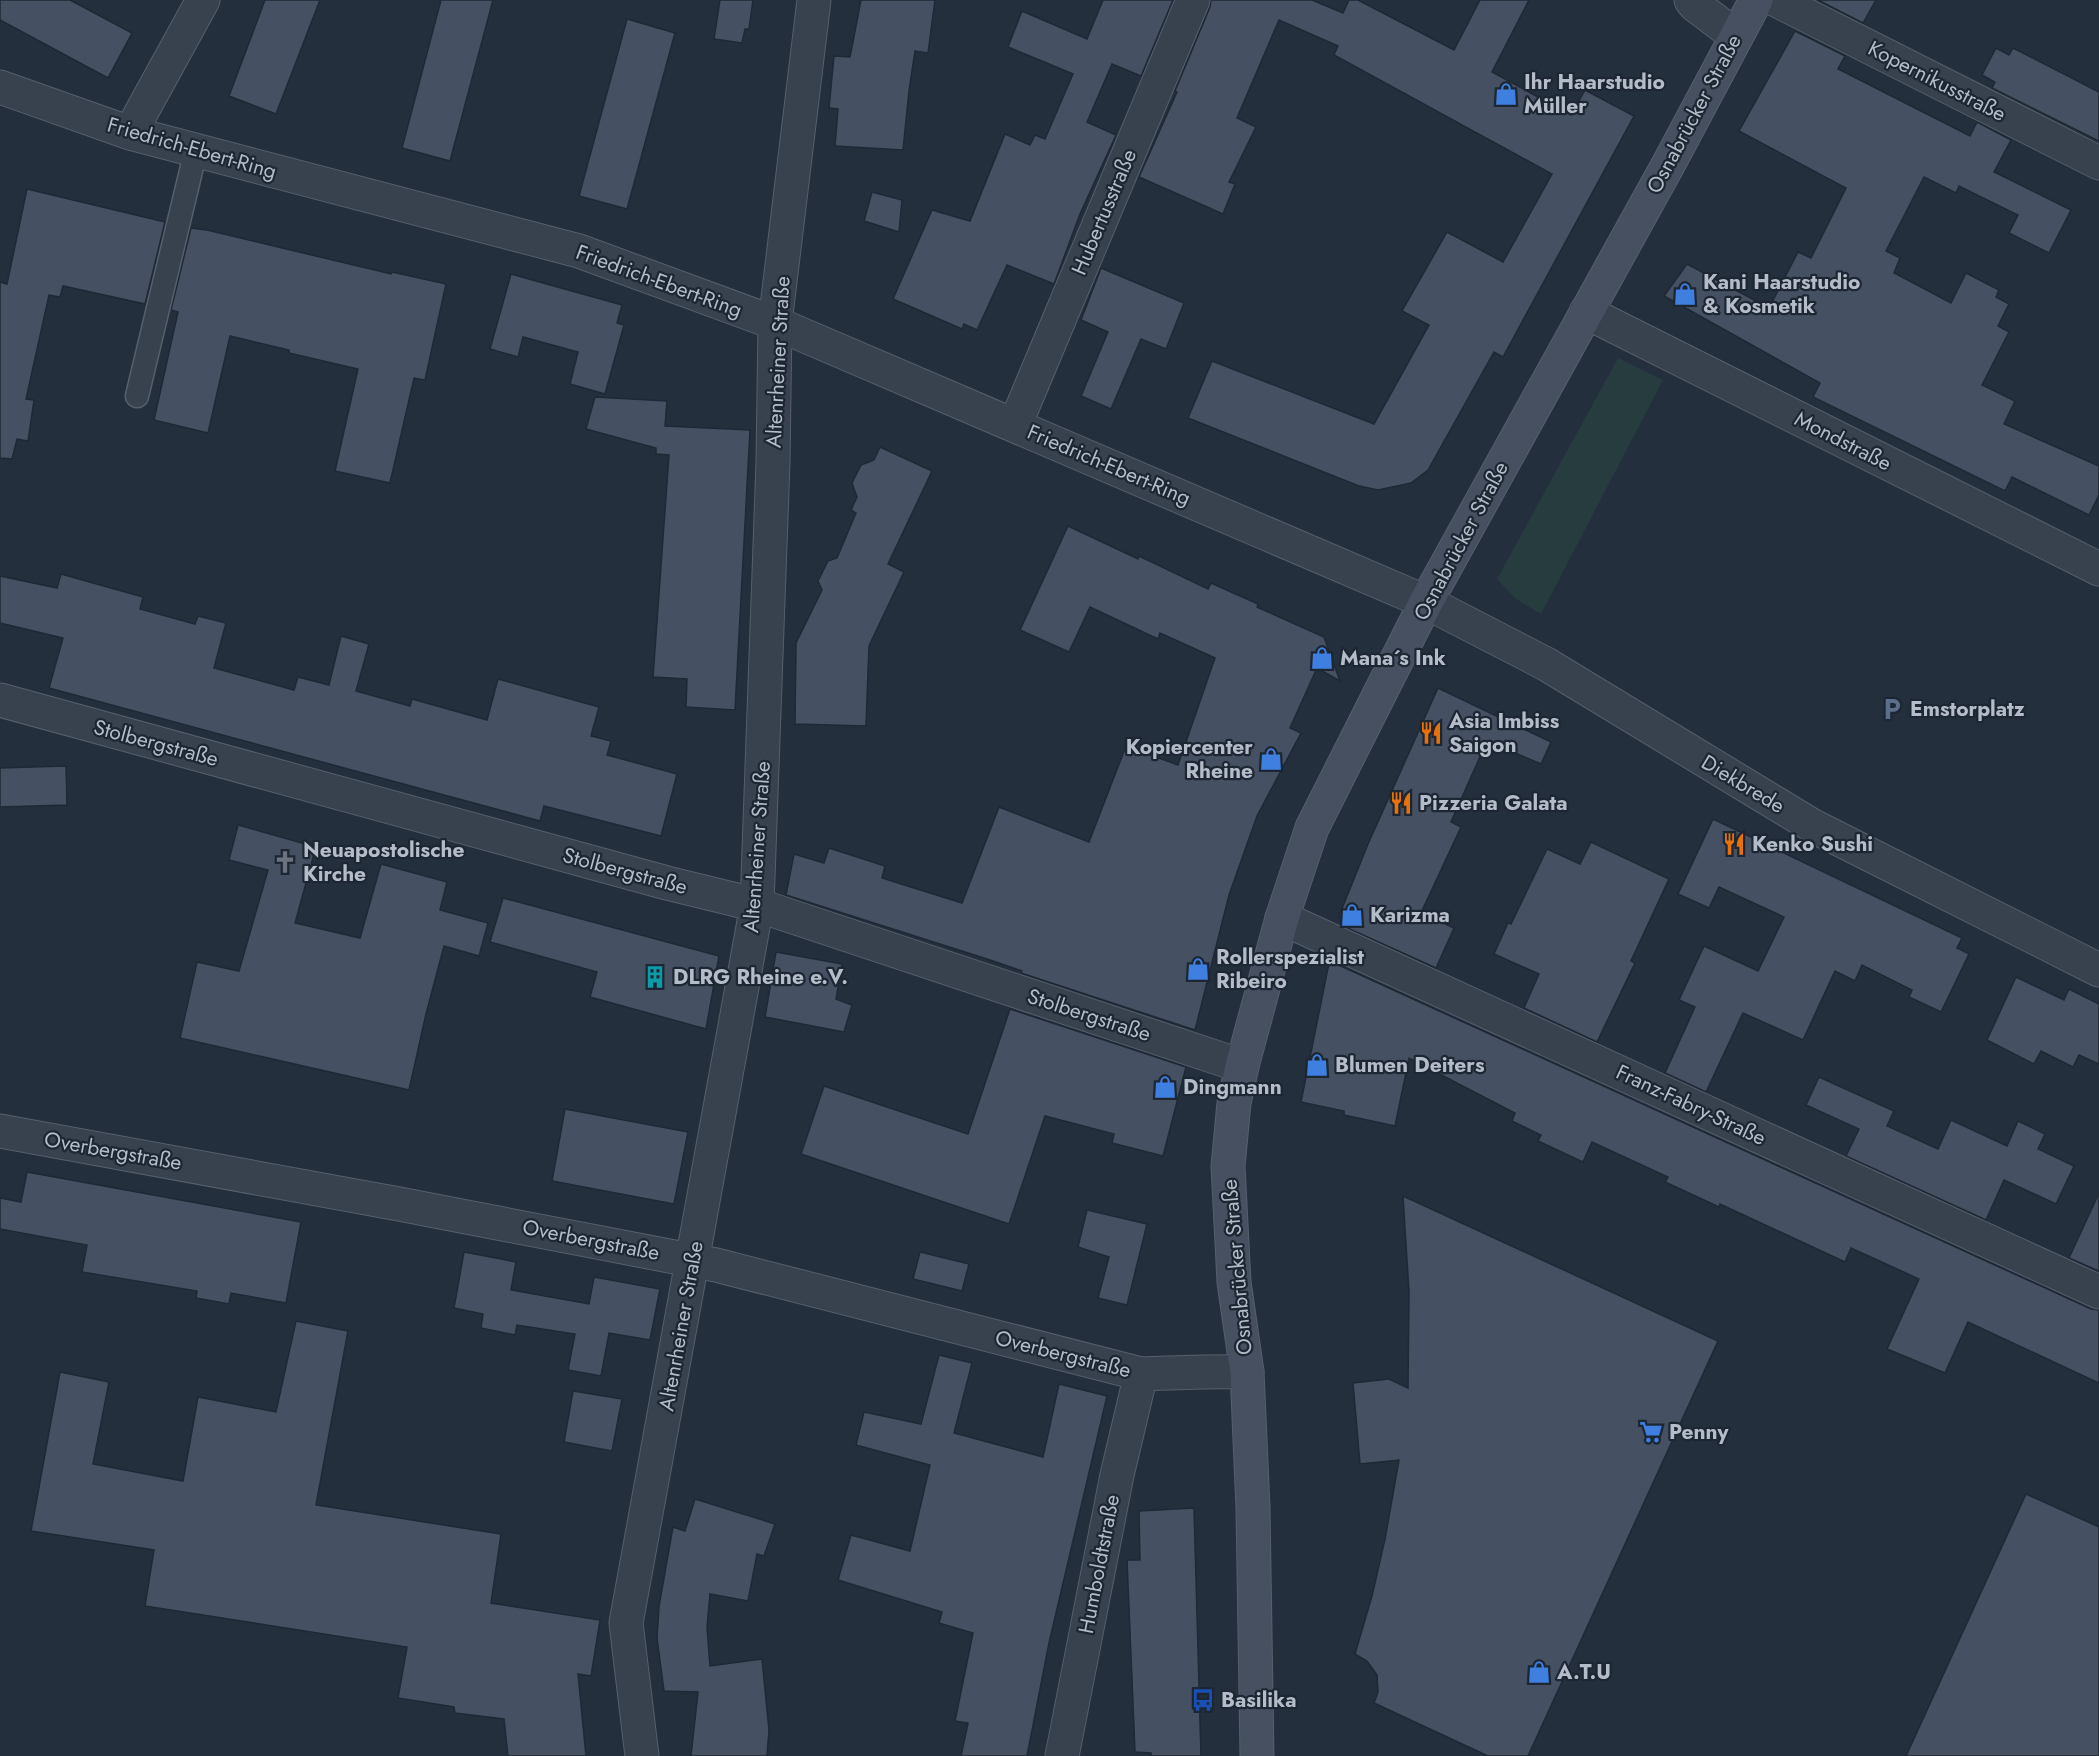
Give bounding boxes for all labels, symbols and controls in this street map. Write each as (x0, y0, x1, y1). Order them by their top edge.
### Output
street label: Osnabrücker Straße (1639, 29, 1749, 199)
street label: Kopernikusstraße (1863, 33, 2011, 129)
place label: Ihr Haarstudio Müller (1524, 67, 1665, 121)
shop icon: Ihr Haarstudio Müller (1493, 81, 1519, 107)
street label: Friedrich-Ebert-Ring (104, 109, 280, 187)
street label: Hubertusstraße (1064, 144, 1144, 280)
street label: Friedrich-Ebert-Ring (572, 237, 746, 325)
place label: Kani Haarstudio & Kosmetik (1703, 267, 1860, 321)
street label: Altenrheiner Straße (759, 275, 797, 449)
shop icon: Kani Haarstudio & Kosmetik (1672, 281, 1698, 307)
street label: Mondstraße (1789, 404, 1897, 478)
street label: Friedrich-Ebert-Ring (1023, 417, 1195, 513)
street label: Osnabrücker Straße (1406, 456, 1516, 626)
place label: Mana´s Ink (1340, 643, 1446, 673)
shop icon: Mana´s Ink (1309, 645, 1335, 671)
place label: Emstorplatz (1910, 694, 2025, 724)
parking icon: Emstorplatz (1879, 696, 1905, 722)
place label: Asia Imbiss Saigon (1448, 706, 1560, 760)
street label: Stolbergstraße (90, 712, 222, 774)
restaurant icon: Asia Imbiss Saigon (1418, 720, 1444, 746)
place label: Kopiercenter Rheine (1126, 732, 1253, 786)
shop icon: Kopiercenter Rheine (1258, 746, 1284, 772)
street label: Diekbrede (1696, 747, 1790, 821)
street label: Altenrheiner Straße (736, 760, 778, 934)
place label: Pizzeria Galata (1419, 788, 1568, 818)
restaurant icon: Pizzeria Galata (1388, 790, 1414, 816)
place label: Kenko Sushi (1752, 829, 1873, 859)
restaurant icon: Kenko Sushi (1721, 831, 1747, 857)
place label: Neuapostolische Kirche (303, 835, 465, 889)
street label: Stolbergstraße (559, 840, 691, 902)
church icon: Neuapostolische Kirche (272, 849, 298, 875)
place label: Karizma (1370, 900, 1450, 930)
shop icon: Karizma (1339, 902, 1365, 928)
place label: Rollerspezialist Ribeiro (1216, 942, 1364, 996)
shop icon: Rollerspezialist Ribeiro (1185, 956, 1211, 982)
place label: DLRG Rheine e.V. (673, 962, 848, 992)
building icon: DLRG Rheine e.V. (642, 964, 668, 990)
street label: Stolbergstraße (1024, 981, 1155, 1049)
place label: Blumen Deiters (1335, 1050, 1485, 1080)
shop icon: Blumen Deiters (1304, 1052, 1330, 1078)
street label: Franz-Fabry-Straße (1611, 1057, 1771, 1153)
place label: Dingmann (1183, 1072, 1282, 1102)
shop icon: Dingmann (1152, 1074, 1178, 1100)
street label: Overbergstraße (42, 1124, 184, 1178)
street label: Osnabrücker Straße (1214, 1178, 1260, 1356)
street label: Overbergstraße (520, 1212, 662, 1268)
street label: Altenrheiner Straße (651, 1239, 711, 1413)
street label: Overbergstraße (992, 1323, 1134, 1385)
place label: Penny (1669, 1417, 1730, 1447)
supermarket icon: Penny (1638, 1419, 1664, 1445)
street label: Humboldtstraße (1071, 1492, 1127, 1636)
place label: A.T.U (1556, 1657, 1611, 1687)
shop icon: A.T.U (1526, 1659, 1552, 1685)
place label: Basilika (1221, 1685, 1297, 1715)
bus stop icon: Basilika (1190, 1687, 1216, 1713)

